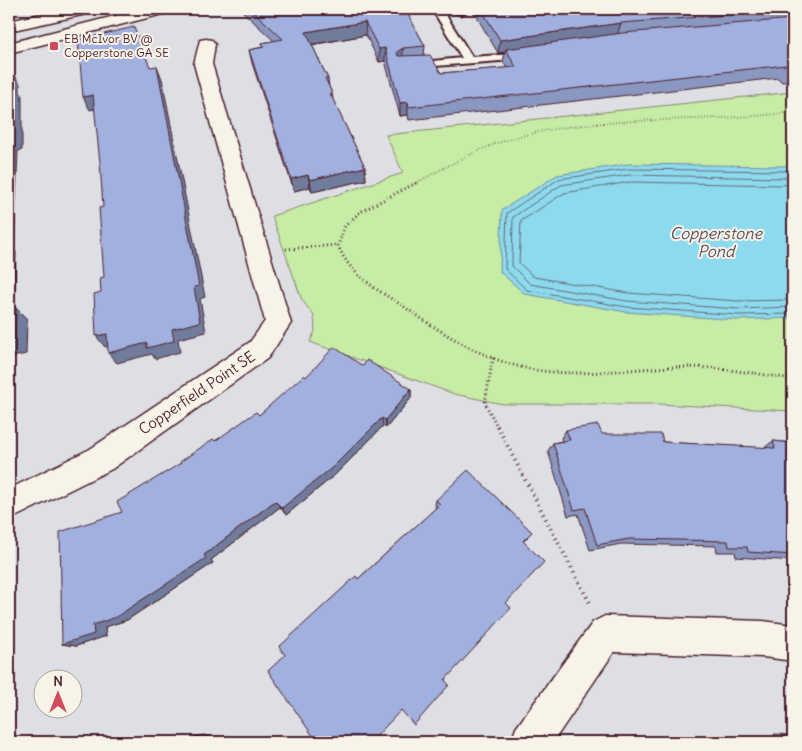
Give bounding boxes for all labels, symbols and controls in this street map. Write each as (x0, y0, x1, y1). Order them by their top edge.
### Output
place label: EB McIvor BV @ Copperstone GA SE (64, 31, 169, 60)
marker: EB McIvor BV @ Copperstone GA SE (48, 40, 60, 52)
water label: Copperstone Pond (670, 223, 764, 261)
street label: Copperfield Point SE (135, 346, 259, 439)
north arrow (32, 668, 82, 718)
text: N (53, 672, 63, 690)

